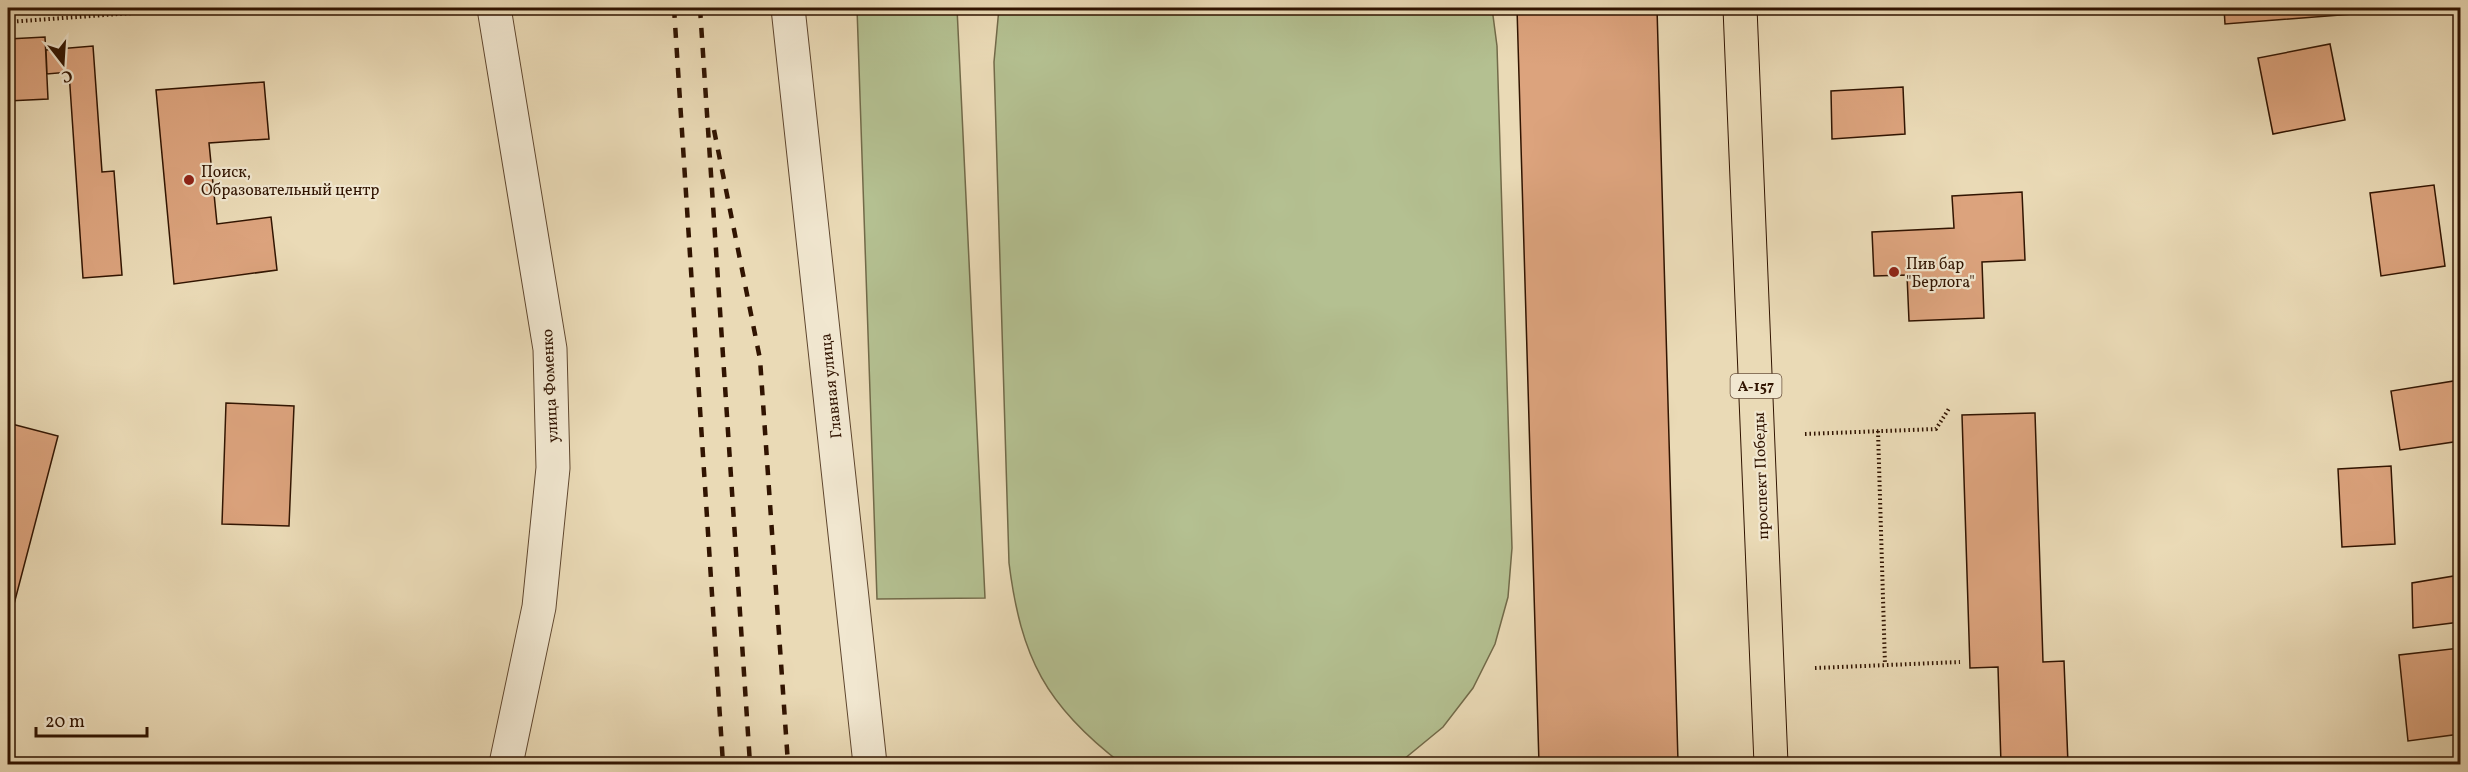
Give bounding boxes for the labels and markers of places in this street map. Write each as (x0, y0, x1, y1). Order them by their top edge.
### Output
place label: Поиск, Образовательный центр (201, 162, 380, 202)
marker: Поиск, Образовательный центр (182, 173, 196, 187)
place label: Пив бар "Берлога" (1906, 254, 1975, 294)
marker: Пив бар "Берлога" (1887, 265, 1901, 279)

